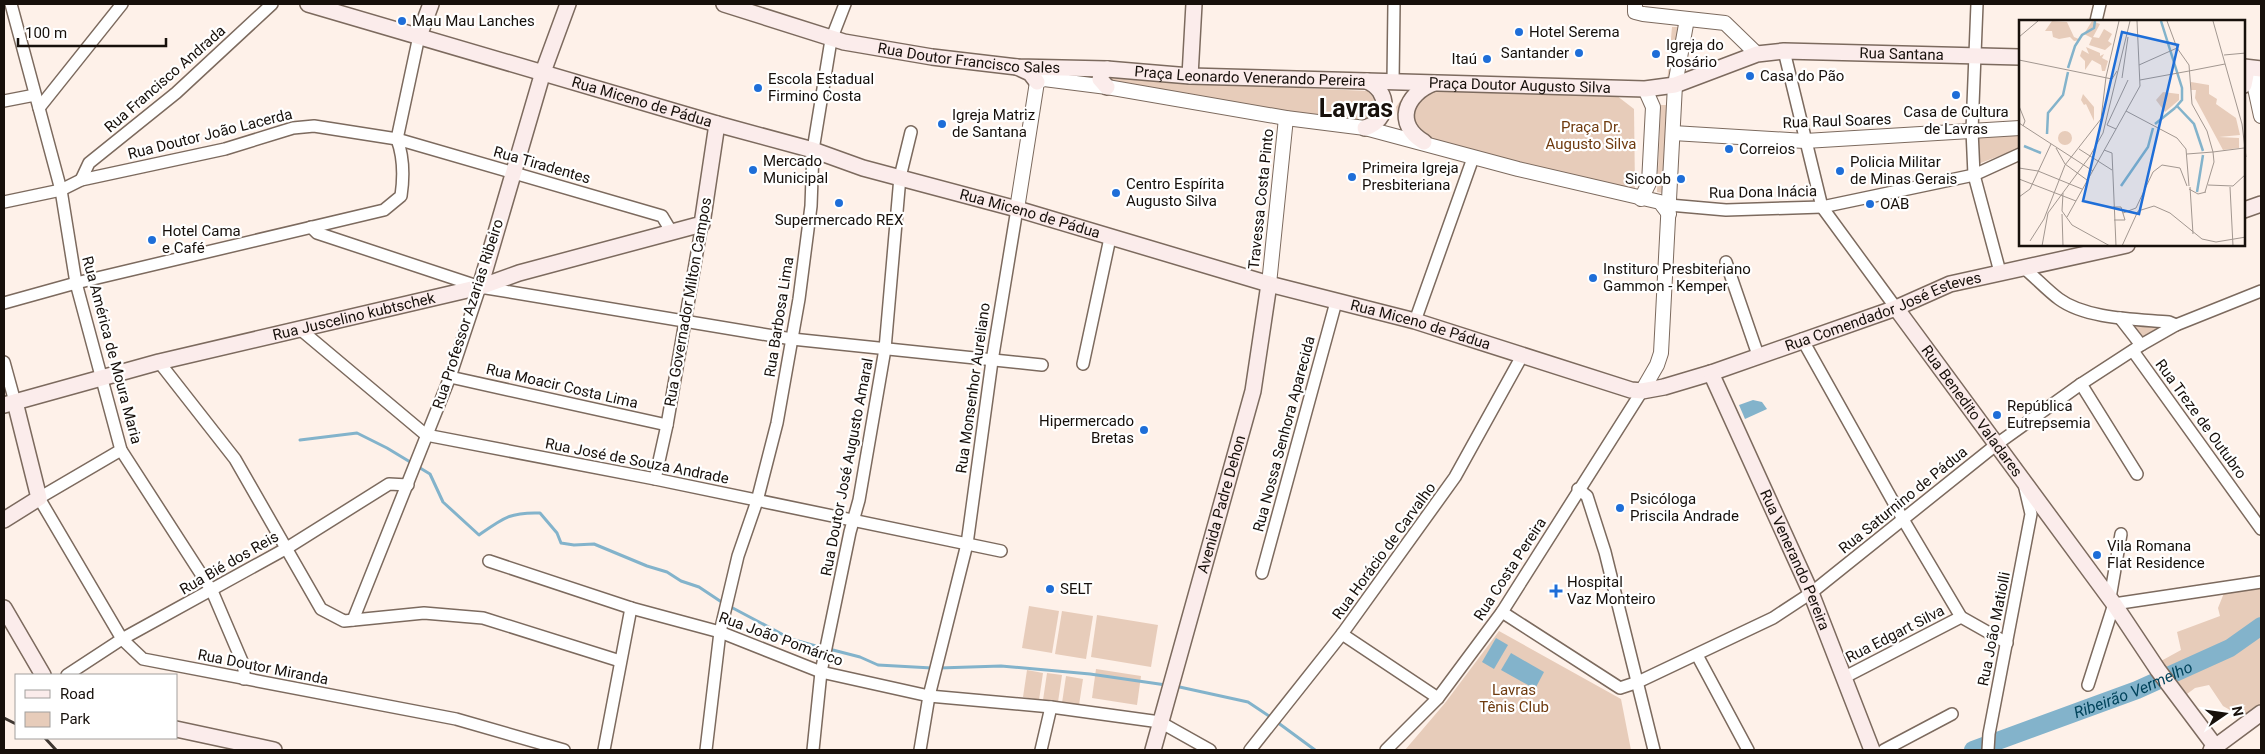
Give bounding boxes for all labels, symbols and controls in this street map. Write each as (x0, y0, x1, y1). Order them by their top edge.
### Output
place label: Mau Mau Lanches (412, 12, 535, 30)
scale bar (18, 15, 165, 47)
marker: Mau Mau Lanches (396, 15, 408, 27)
inset map (2019, 20, 2245, 246)
street label: Rua Francisco Andrada (101, 22, 229, 136)
place label: Hotel Serema (1529, 23, 1620, 41)
text: 100 m (25, 24, 67, 42)
marker: Hotel Serema (1513, 26, 1525, 38)
place label: Igreja do Rosário (1666, 36, 1724, 71)
street label: Rua Doutor Francisco Sales (876, 39, 1060, 77)
place label: Santander (1501, 44, 1569, 62)
street label: Rua Santana (1859, 44, 1944, 64)
marker: Santander (1573, 47, 1585, 59)
marker: Igreja do Rosário (1650, 48, 1662, 60)
place label: Itaú (1452, 50, 1477, 68)
marker: Itaú (1481, 53, 1493, 65)
street label: Praça Leonardo Venerando Pereira (1134, 62, 1366, 90)
place label: Casa do Pão (1760, 67, 1844, 85)
place label: Escola Estadual Firmino Costa (768, 70, 874, 105)
marker: Casa do Pão (1744, 70, 1756, 82)
street label: Rua Miceno de Pádua (570, 73, 714, 131)
street label: Praça Doutor Augusto Silva (1429, 74, 1611, 97)
marker: Escola Estadual Firmino Costa (752, 82, 764, 94)
marker: Casa de Cultura de Lavras (1950, 89, 1962, 101)
district label: Lavras (1319, 94, 1393, 123)
place label: Casa de Cultura de Lavras (1903, 103, 2009, 138)
street label: Rua Doutor João Lacerda (126, 105, 294, 163)
place label: Igreja Matriz de Santana (952, 106, 1035, 141)
street label: Rua Raul Soares (1782, 110, 1892, 132)
marker: Igreja Matriz de Santana (936, 118, 948, 130)
park label: Praça Dr. Augusto Silva (1546, 118, 1636, 153)
street label: Travessa Costa Pinto (1245, 128, 1277, 270)
place label: Correios (1739, 140, 1795, 158)
street label: Rua Tiradentes (491, 143, 593, 187)
marker: Correios (1723, 143, 1735, 155)
place label: Mercado Municipal (763, 152, 828, 187)
place label: Policia Militar de Minas Gerais (1850, 153, 1957, 188)
place label: Primeira Igreja Presbiteriana (1362, 159, 1459, 194)
marker: Mercado Municipal (747, 164, 759, 176)
marker: Policia Militar de Minas Gerais (1834, 165, 1846, 177)
place label: Sicoob (1625, 170, 1671, 188)
marker: Primeira Igreja Presbiteriana (1346, 171, 1358, 183)
marker: Sicoob (1675, 173, 1687, 185)
place label: Centro Espírita Augusto Silva (1126, 175, 1224, 210)
street label: Rua Dona Inácia (1709, 182, 1817, 202)
street label: Rua Miceno de Pádua (958, 185, 1102, 242)
marker: Centro Espírita Augusto Silva (1110, 187, 1122, 199)
place label: OAB (1880, 195, 1909, 213)
street label: Rua Governador Milton Campos (661, 196, 715, 408)
marker: Supermercado REX (833, 197, 845, 209)
marker: OAB (1864, 198, 1876, 210)
place label: Supermercado REX (775, 211, 904, 229)
street label: Rua Professor Azarias Ribeiro (429, 217, 507, 411)
place label: Hotel Cama e Café (162, 222, 241, 257)
marker: Hotel Cama e Café (146, 234, 158, 246)
street label: Rua América de Moura Maria (78, 254, 146, 446)
street label: Rua Barbosa Lima (761, 256, 797, 378)
place label: Instituro Presbiteriano Gammon - Kemper (1603, 260, 1751, 295)
street label: Rua Comendador José Esteves (1783, 268, 1983, 355)
marker: Instituro Presbiteriano Gammon - Kemper (1587, 272, 1599, 284)
street label: Rua Juscelino kubtschek (271, 289, 437, 344)
street label: Rua Miceno de Pádua (1348, 296, 1493, 354)
street label: Rua Monsenhor Aureliano (952, 302, 994, 474)
street label: Rua Nossa Senhora Aparecida (1249, 334, 1319, 534)
street label: Rua Benedito Valadares (1918, 342, 2026, 480)
street label: Rua Treze de Outubro (2152, 356, 2250, 482)
street label: Rua Doutor José Augusto Amaral (817, 357, 877, 577)
street label: Rua Moacir Costa Lima (484, 360, 640, 412)
place label: República Eutrepsemia (2007, 397, 2091, 432)
marker: República Eutrepsemia (1991, 409, 2003, 421)
place label: Hipermercado Bretas (1039, 412, 1134, 447)
marker: Hipermercado Bretas (1138, 424, 1150, 436)
street label: Avenida Padre Dehon (1194, 433, 1249, 575)
street label: Rua José de Souza Andrade (544, 434, 730, 488)
street label: Rua Saturnino de Pádua (1835, 443, 1971, 557)
street label: Rua Horácio de Carvalho (1328, 479, 1440, 623)
street label: Rua Venerando Pereira (1756, 487, 1834, 633)
place label: Psicóloga Priscila Andrade (1630, 490, 1739, 525)
marker: Psicóloga Priscila Andrade (1614, 502, 1626, 514)
street label: Rua Costa Pereira (1470, 514, 1550, 624)
street label: Rua Bié dos Reis (176, 527, 282, 599)
place label: Vila Romana Flat Residence (2107, 537, 2205, 572)
marker: Vila Romana Flat Residence (2091, 549, 2103, 561)
street label: Rua João Matiolli (1974, 570, 2014, 688)
place label: Hospital Vaz Monteiro (1567, 573, 1655, 608)
place label: SELT (1060, 580, 1092, 598)
marker: SELT (1044, 583, 1056, 595)
marker: Hospital Vaz Monteiro (1549, 584, 1563, 598)
street label: Rua Edgart Silva (1843, 601, 1947, 667)
street label: Rua João Pomárico (716, 608, 846, 670)
street label: Rua Doutor Miranda (196, 645, 330, 689)
water label: Ribeirão Vermelho (2071, 657, 2196, 722)
legend (15, 674, 178, 739)
park label: Lavras Tênis Club (1479, 681, 1549, 716)
text: Road (60, 685, 94, 703)
north arrow (2200, 689, 2250, 739)
text: N (2229, 704, 2247, 718)
text: Park (60, 710, 91, 728)

